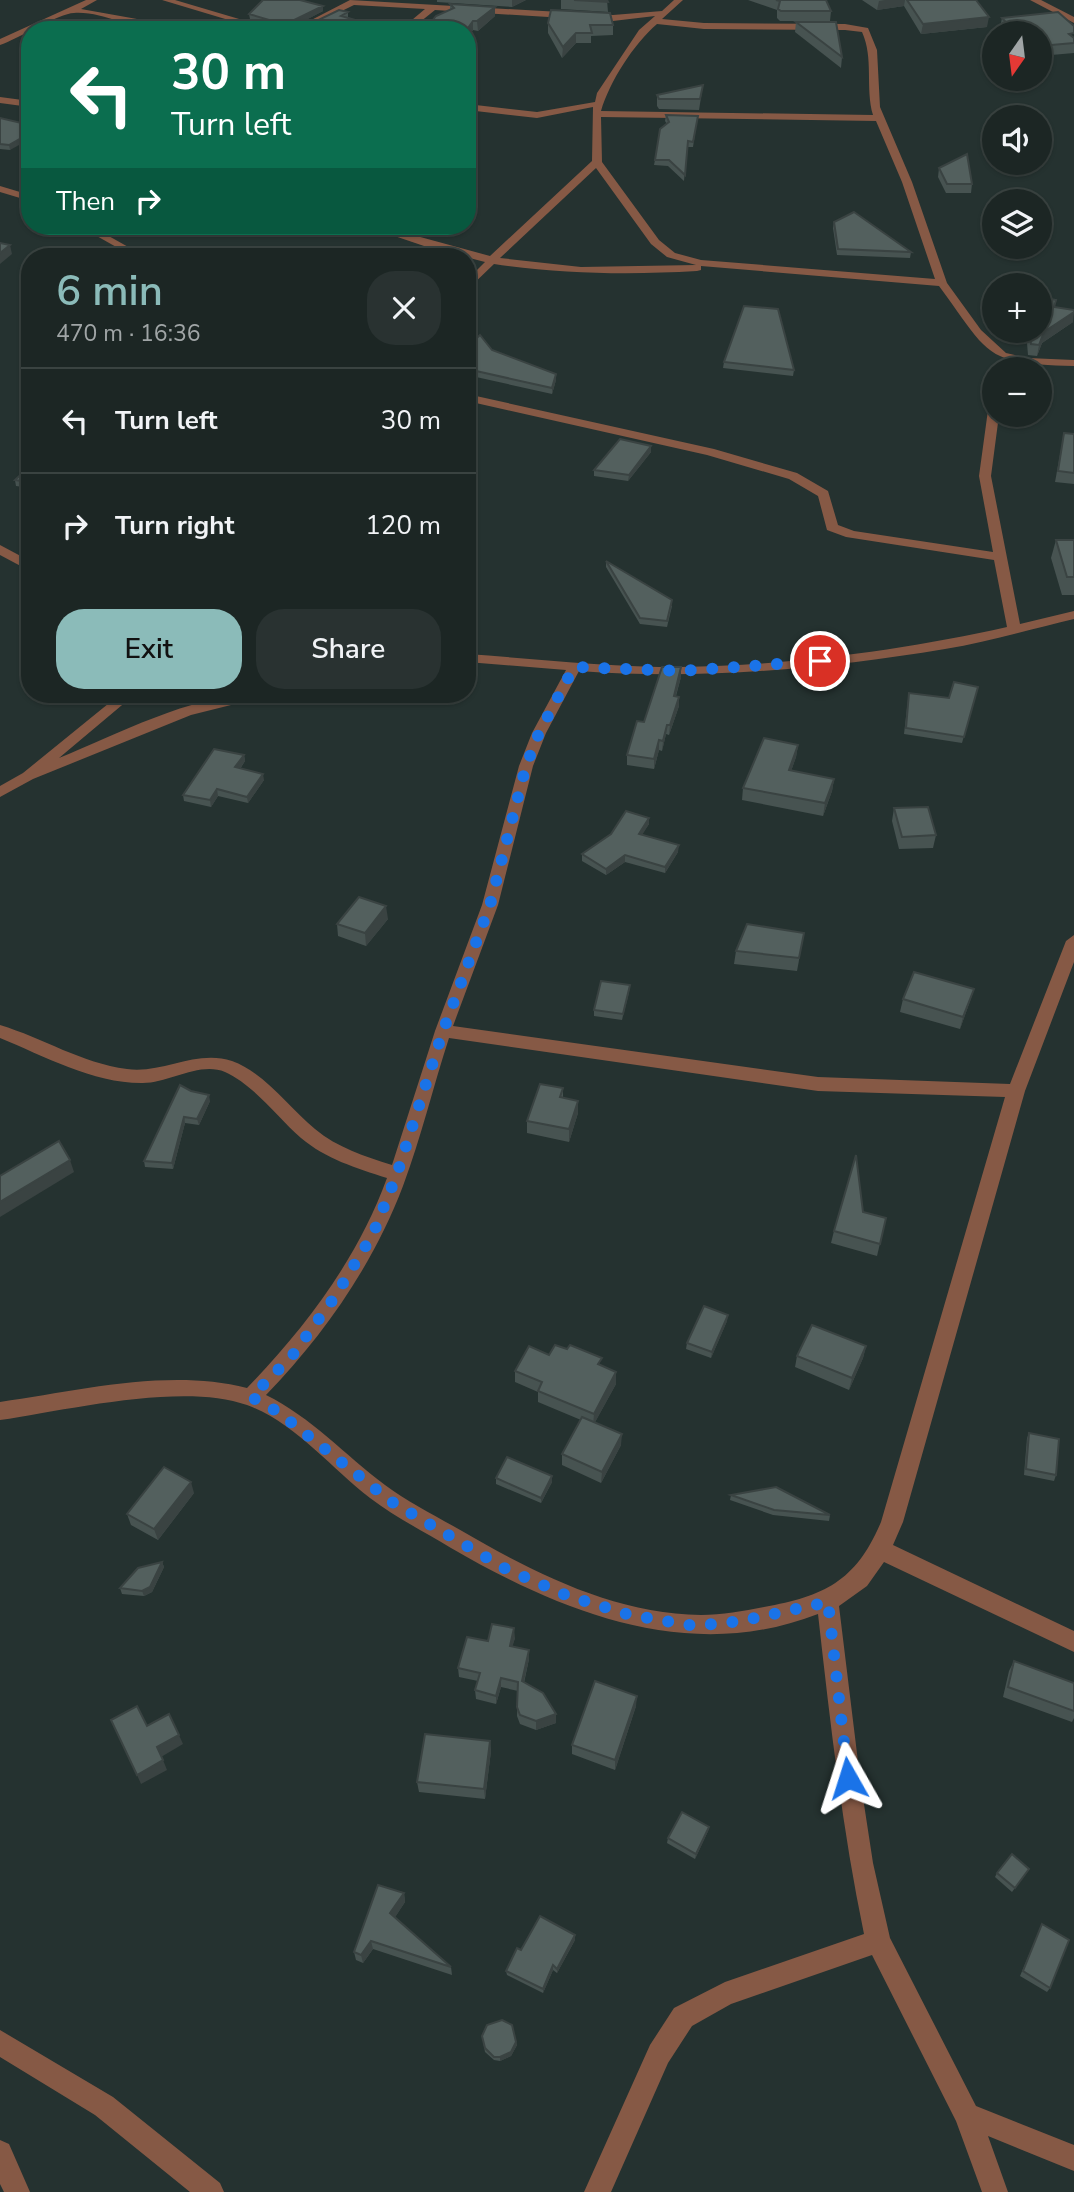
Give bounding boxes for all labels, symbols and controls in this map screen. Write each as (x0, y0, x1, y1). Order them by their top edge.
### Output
north arrow (982, 21, 1052, 91)
map controls (982, 21, 1052, 427)
text: 30 m (171, 39, 286, 106)
icon: left (56, 49, 147, 140)
text: Turn left (171, 103, 291, 146)
button: sound (982, 105, 1052, 175)
icon: right (129, 182, 167, 220)
text: Then (56, 184, 115, 219)
button: layers (982, 189, 1052, 259)
text: 6 min (56, 263, 163, 320)
button: close (367, 271, 441, 345)
button: + (982, 273, 1052, 343)
text: 470 m · 16:36 (56, 318, 201, 349)
button: − (982, 357, 1052, 427)
icon: left (56, 402, 94, 440)
text: Turn left (115, 403, 218, 438)
text: 30 m (381, 403, 441, 438)
icon: right (56, 507, 94, 545)
text: Turn right (115, 508, 234, 543)
text: 120 m (365, 508, 441, 543)
button: Exit (56, 609, 242, 689)
button: Share (256, 609, 441, 689)
pin (790, 631, 850, 691)
icon: arrive (801, 642, 839, 680)
position arrow (811, 1741, 885, 1815)

